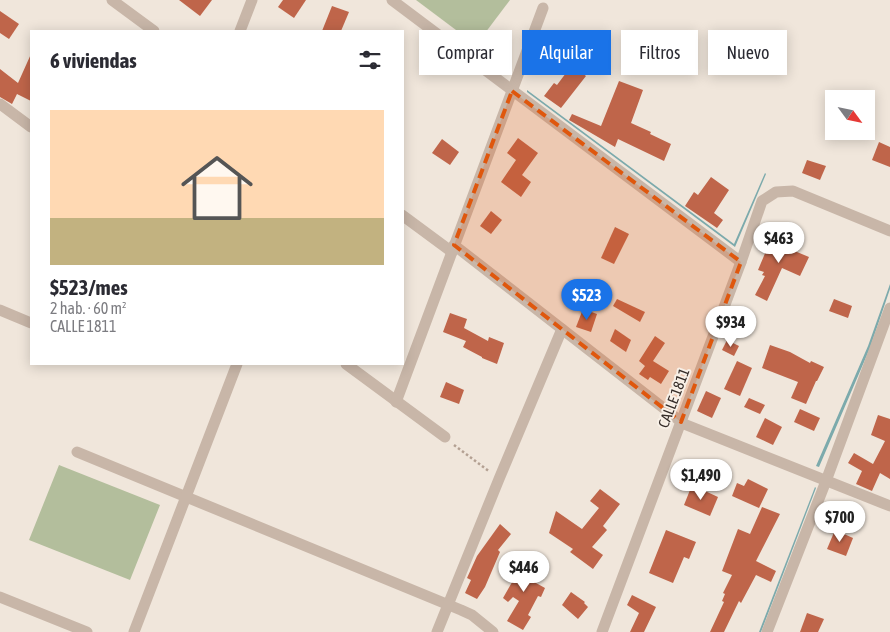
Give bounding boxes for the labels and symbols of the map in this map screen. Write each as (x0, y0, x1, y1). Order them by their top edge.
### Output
north arrow (825, 90, 875, 140)
pin: $463 (749, 222, 809, 264)
pin: $523 (557, 278, 617, 321)
pin: $934 (701, 306, 761, 348)
street label: CALLE 1811 (654, 366, 693, 430)
pin: $1,490 (660, 458, 742, 501)
pin: $700 (810, 500, 870, 543)
pin: $446 (494, 550, 554, 593)

